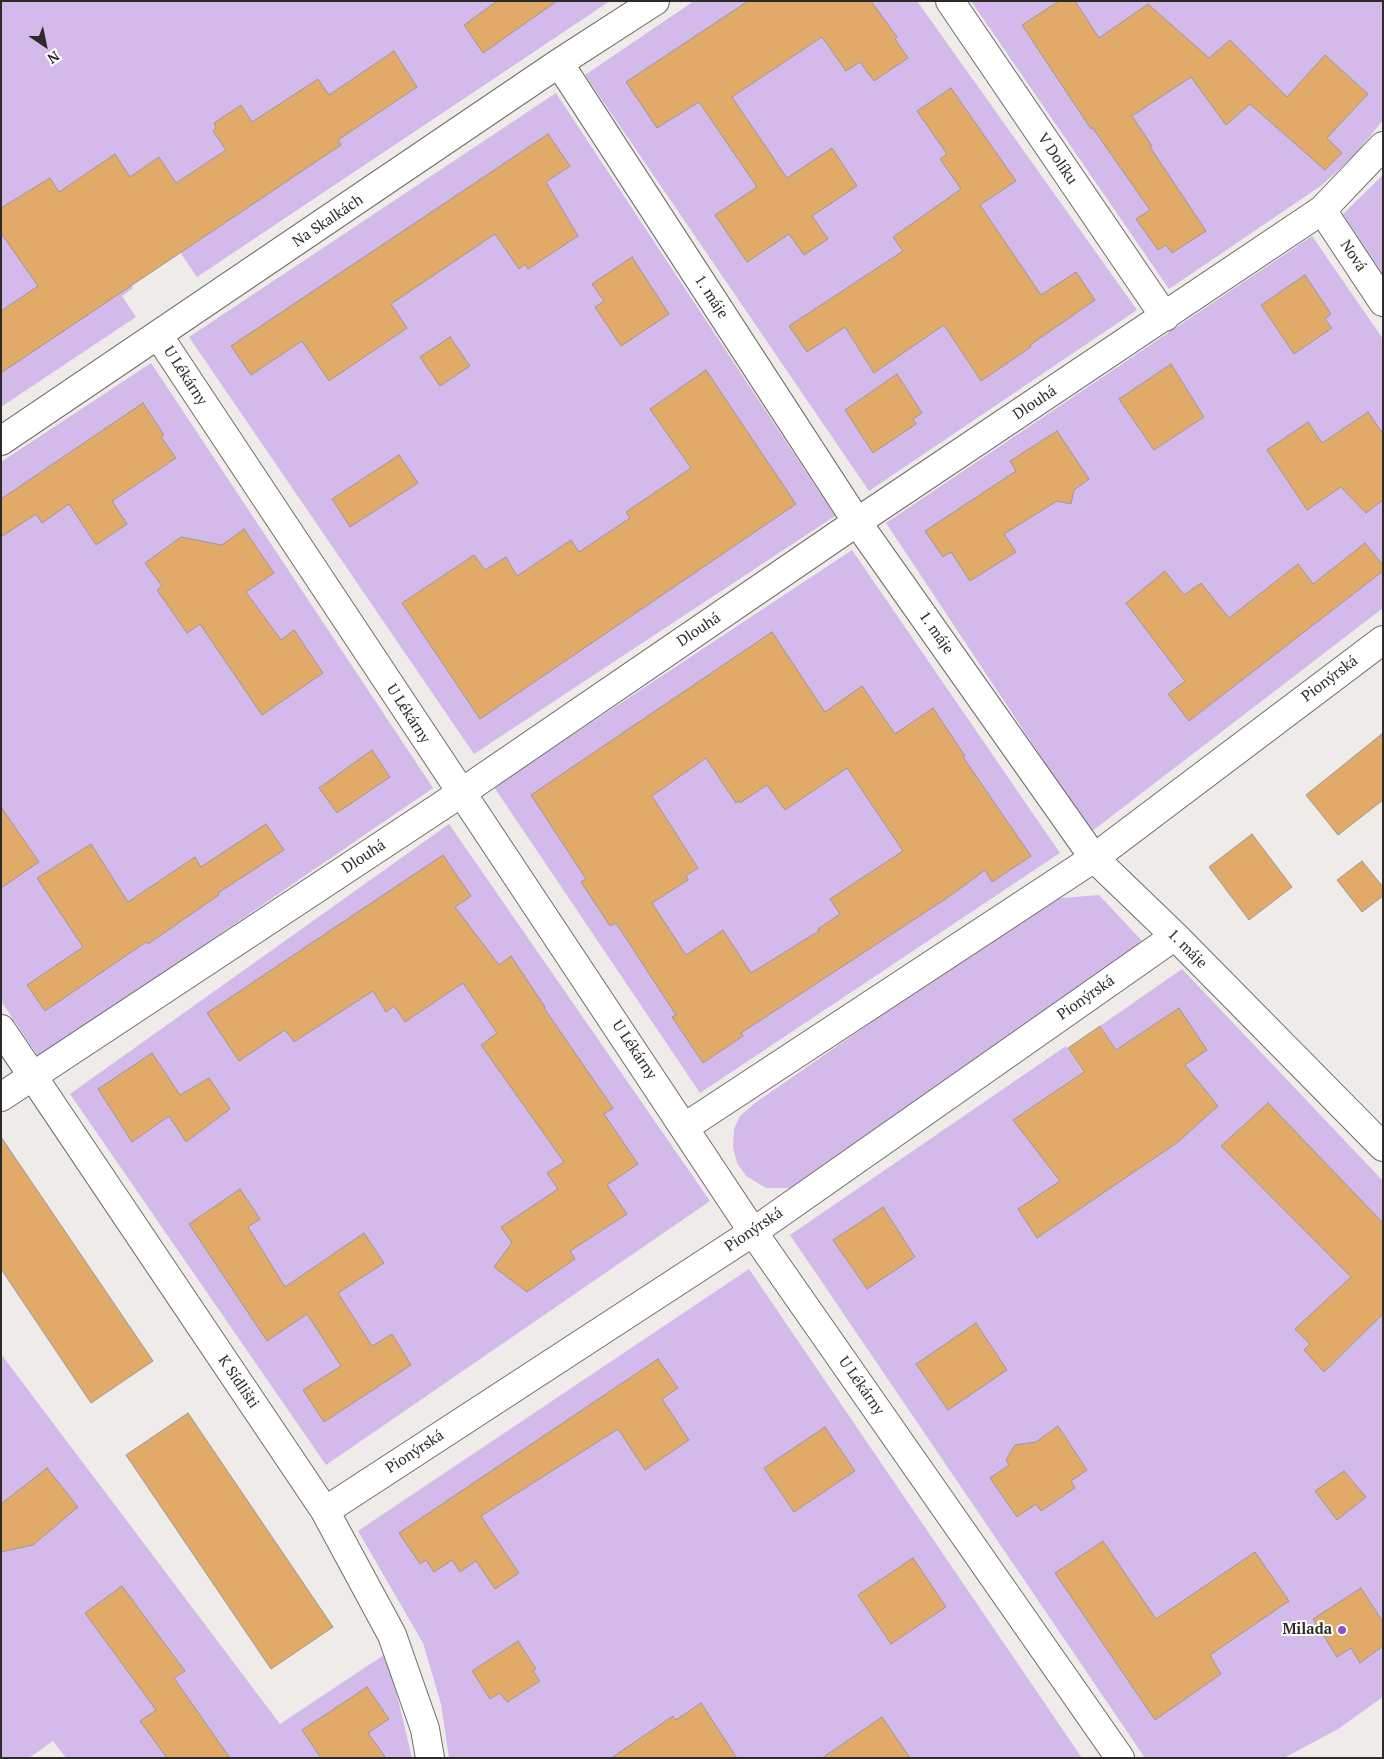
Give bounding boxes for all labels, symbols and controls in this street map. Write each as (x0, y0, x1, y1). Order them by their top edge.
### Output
north arrow (20, 20, 70, 70)
text: N (44, 47, 63, 69)
street label: V Dolíku (1033, 130, 1081, 188)
street label: Na Skalkách (289, 191, 367, 251)
street label: Nová (1336, 237, 1370, 275)
street label: 1. máje (690, 272, 732, 322)
street label: U Lékárny (159, 343, 211, 409)
street label: Dlouhá (1010, 382, 1060, 424)
street label: 1. máje (915, 608, 957, 658)
street label: Dlouhá (674, 609, 724, 651)
street label: Pionýrská (1298, 652, 1362, 706)
street label: U Lékárny (382, 681, 434, 747)
street label: Dlouhá (339, 836, 389, 878)
street label: 1. máje (1164, 926, 1210, 972)
street label: Pionýrská (1054, 972, 1118, 1024)
street label: U Lékárny (608, 1017, 660, 1083)
street label: Pionýrská (722, 1204, 786, 1256)
street label: K Sídlišti (214, 1352, 262, 1412)
street label: U Lékárny (834, 1353, 888, 1419)
street label: Pionýrská (383, 1427, 447, 1477)
place label: Milada (1282, 1621, 1332, 1639)
marker: Milada (1336, 1624, 1348, 1636)

